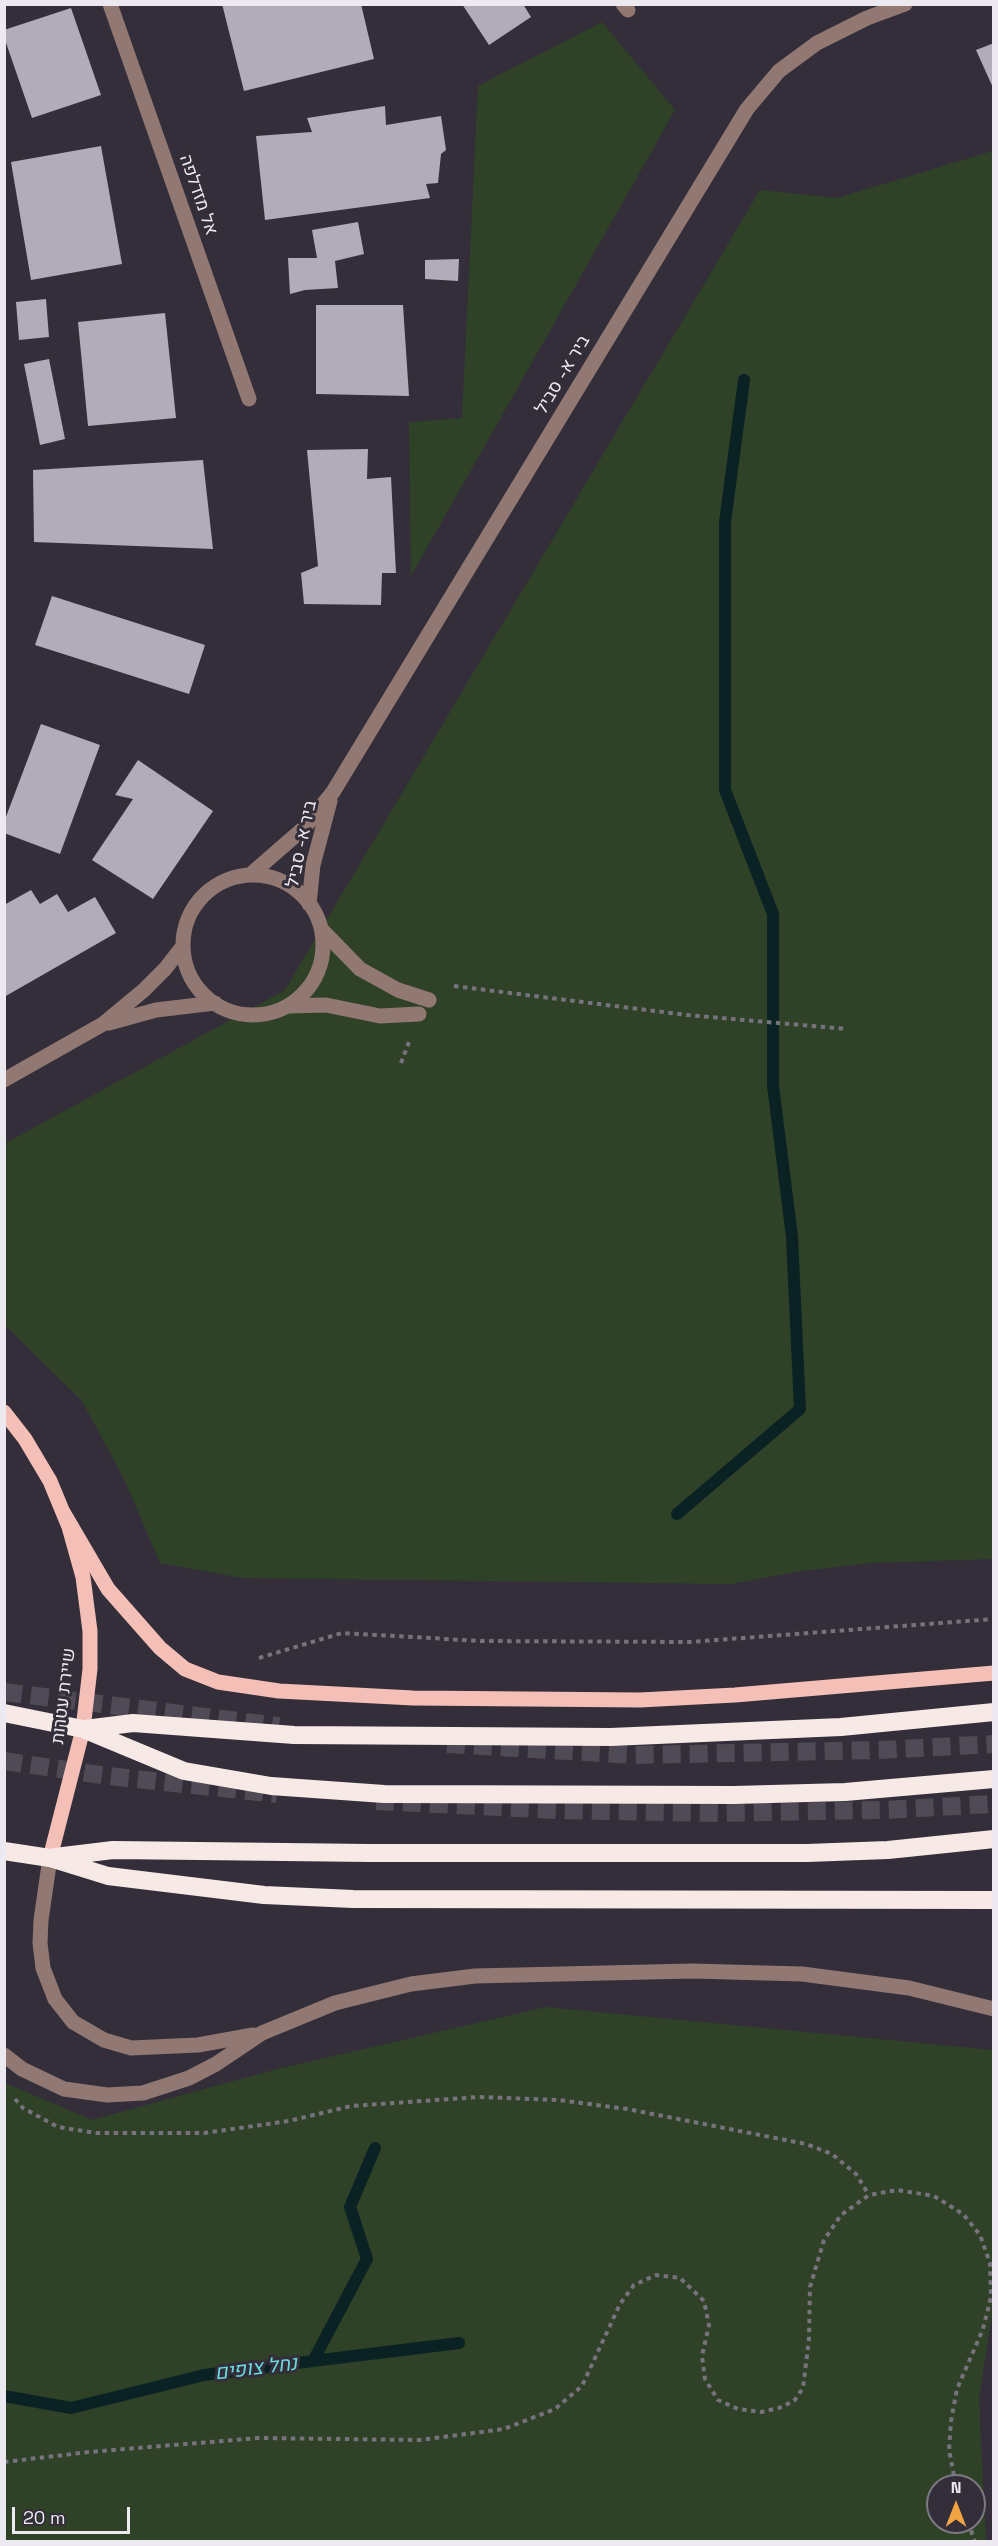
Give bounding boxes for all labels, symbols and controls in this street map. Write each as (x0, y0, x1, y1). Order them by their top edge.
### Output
street label: אל מזדלפה (174, 152, 222, 238)
street label: ביר א- סביל (531, 332, 595, 418)
street label: ביר א- סביל (282, 799, 322, 889)
street label: שיירת עטרות (47, 1647, 81, 1745)
water label: נחל צופים (213, 2352, 299, 2386)
north arrow (926, 2474, 986, 2534)
text: N (951, 2477, 961, 2498)
scale bar (15, 2495, 134, 2533)
text: 20 m (23, 2506, 66, 2529)

